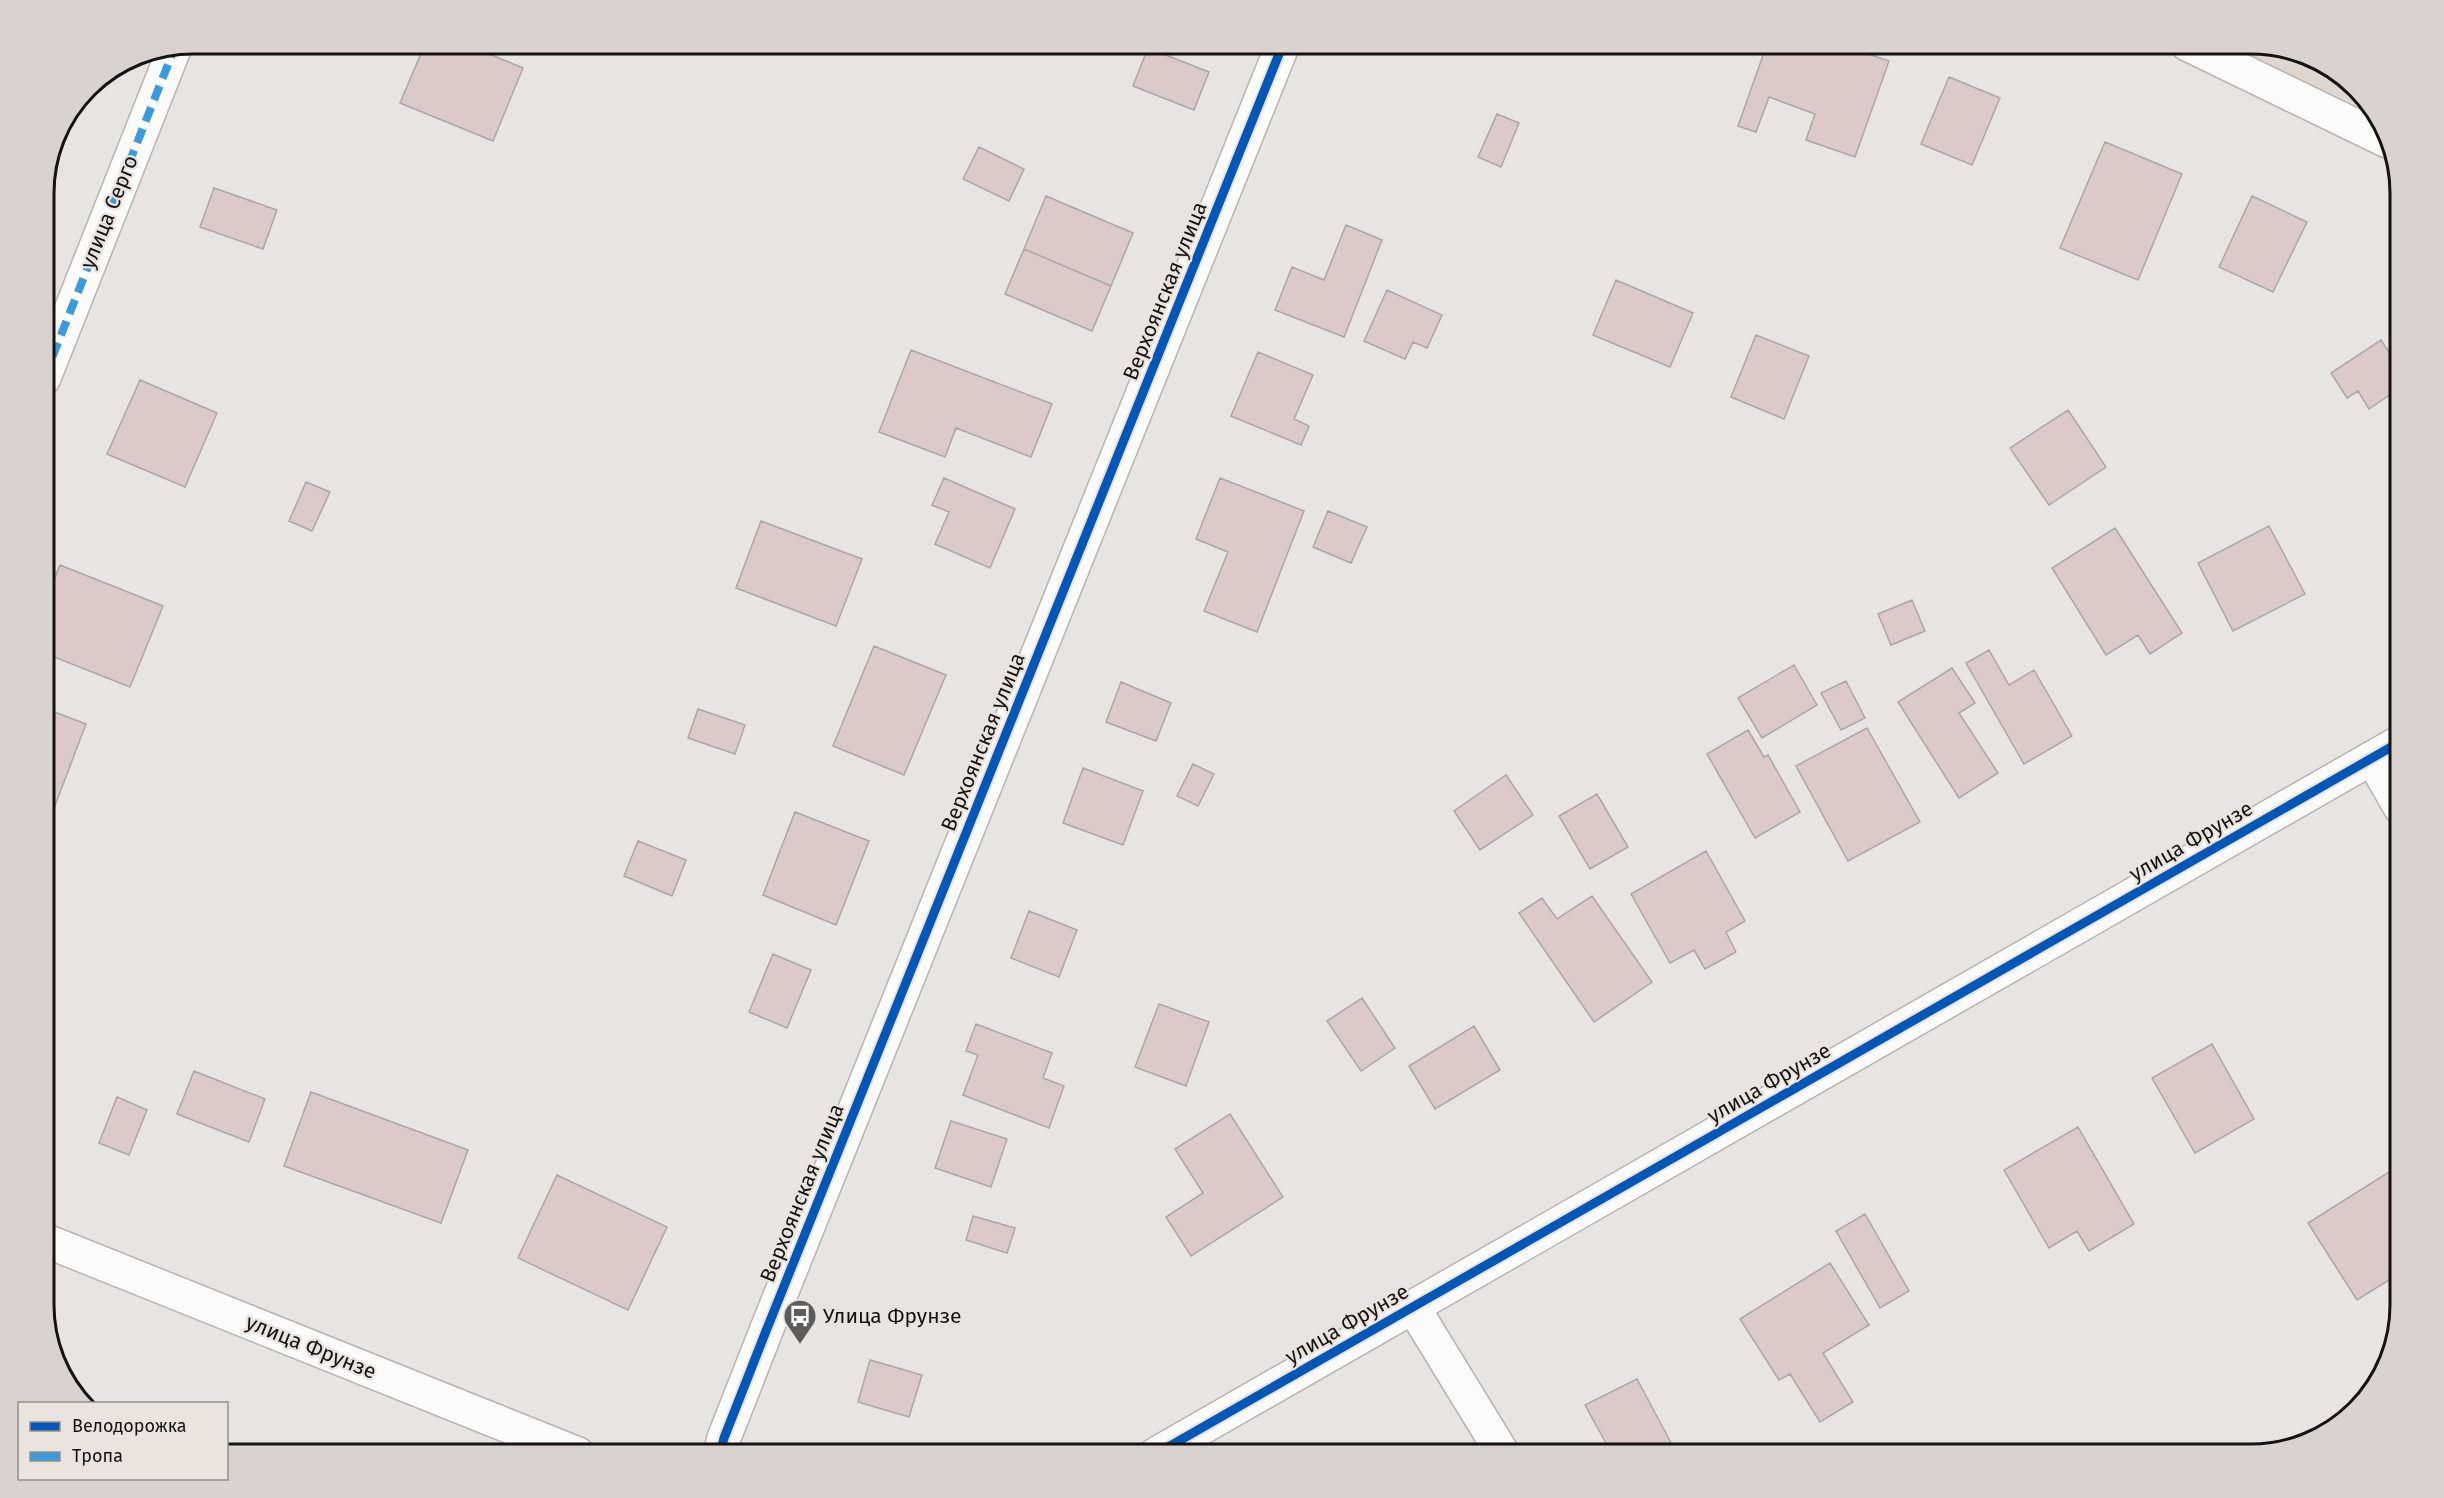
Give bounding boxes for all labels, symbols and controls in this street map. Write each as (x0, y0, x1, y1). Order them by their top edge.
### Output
street label: улица Серго (74, 151, 144, 273)
street label: Верхоянская улица (1117, 198, 1213, 384)
street label: Верхоянская улица (935, 649, 1031, 835)
street label: улица Фрунзе (2125, 795, 2257, 887)
street label: улица Фрунзе (1703, 1037, 1835, 1129)
street label: Верхоянская улица (754, 1100, 850, 1286)
street label: улица Фрунзе (1281, 1278, 1413, 1370)
bus stop icon: Улица Фрунзе (782, 1298, 818, 1345)
place label: Улица Фрунзе (823, 1303, 962, 1329)
street label: улица Фрунзе (242, 1309, 380, 1385)
legend (18, 1402, 228, 1480)
text: Велодорожка (72, 1415, 187, 1437)
text: Тропа (72, 1445, 123, 1467)

